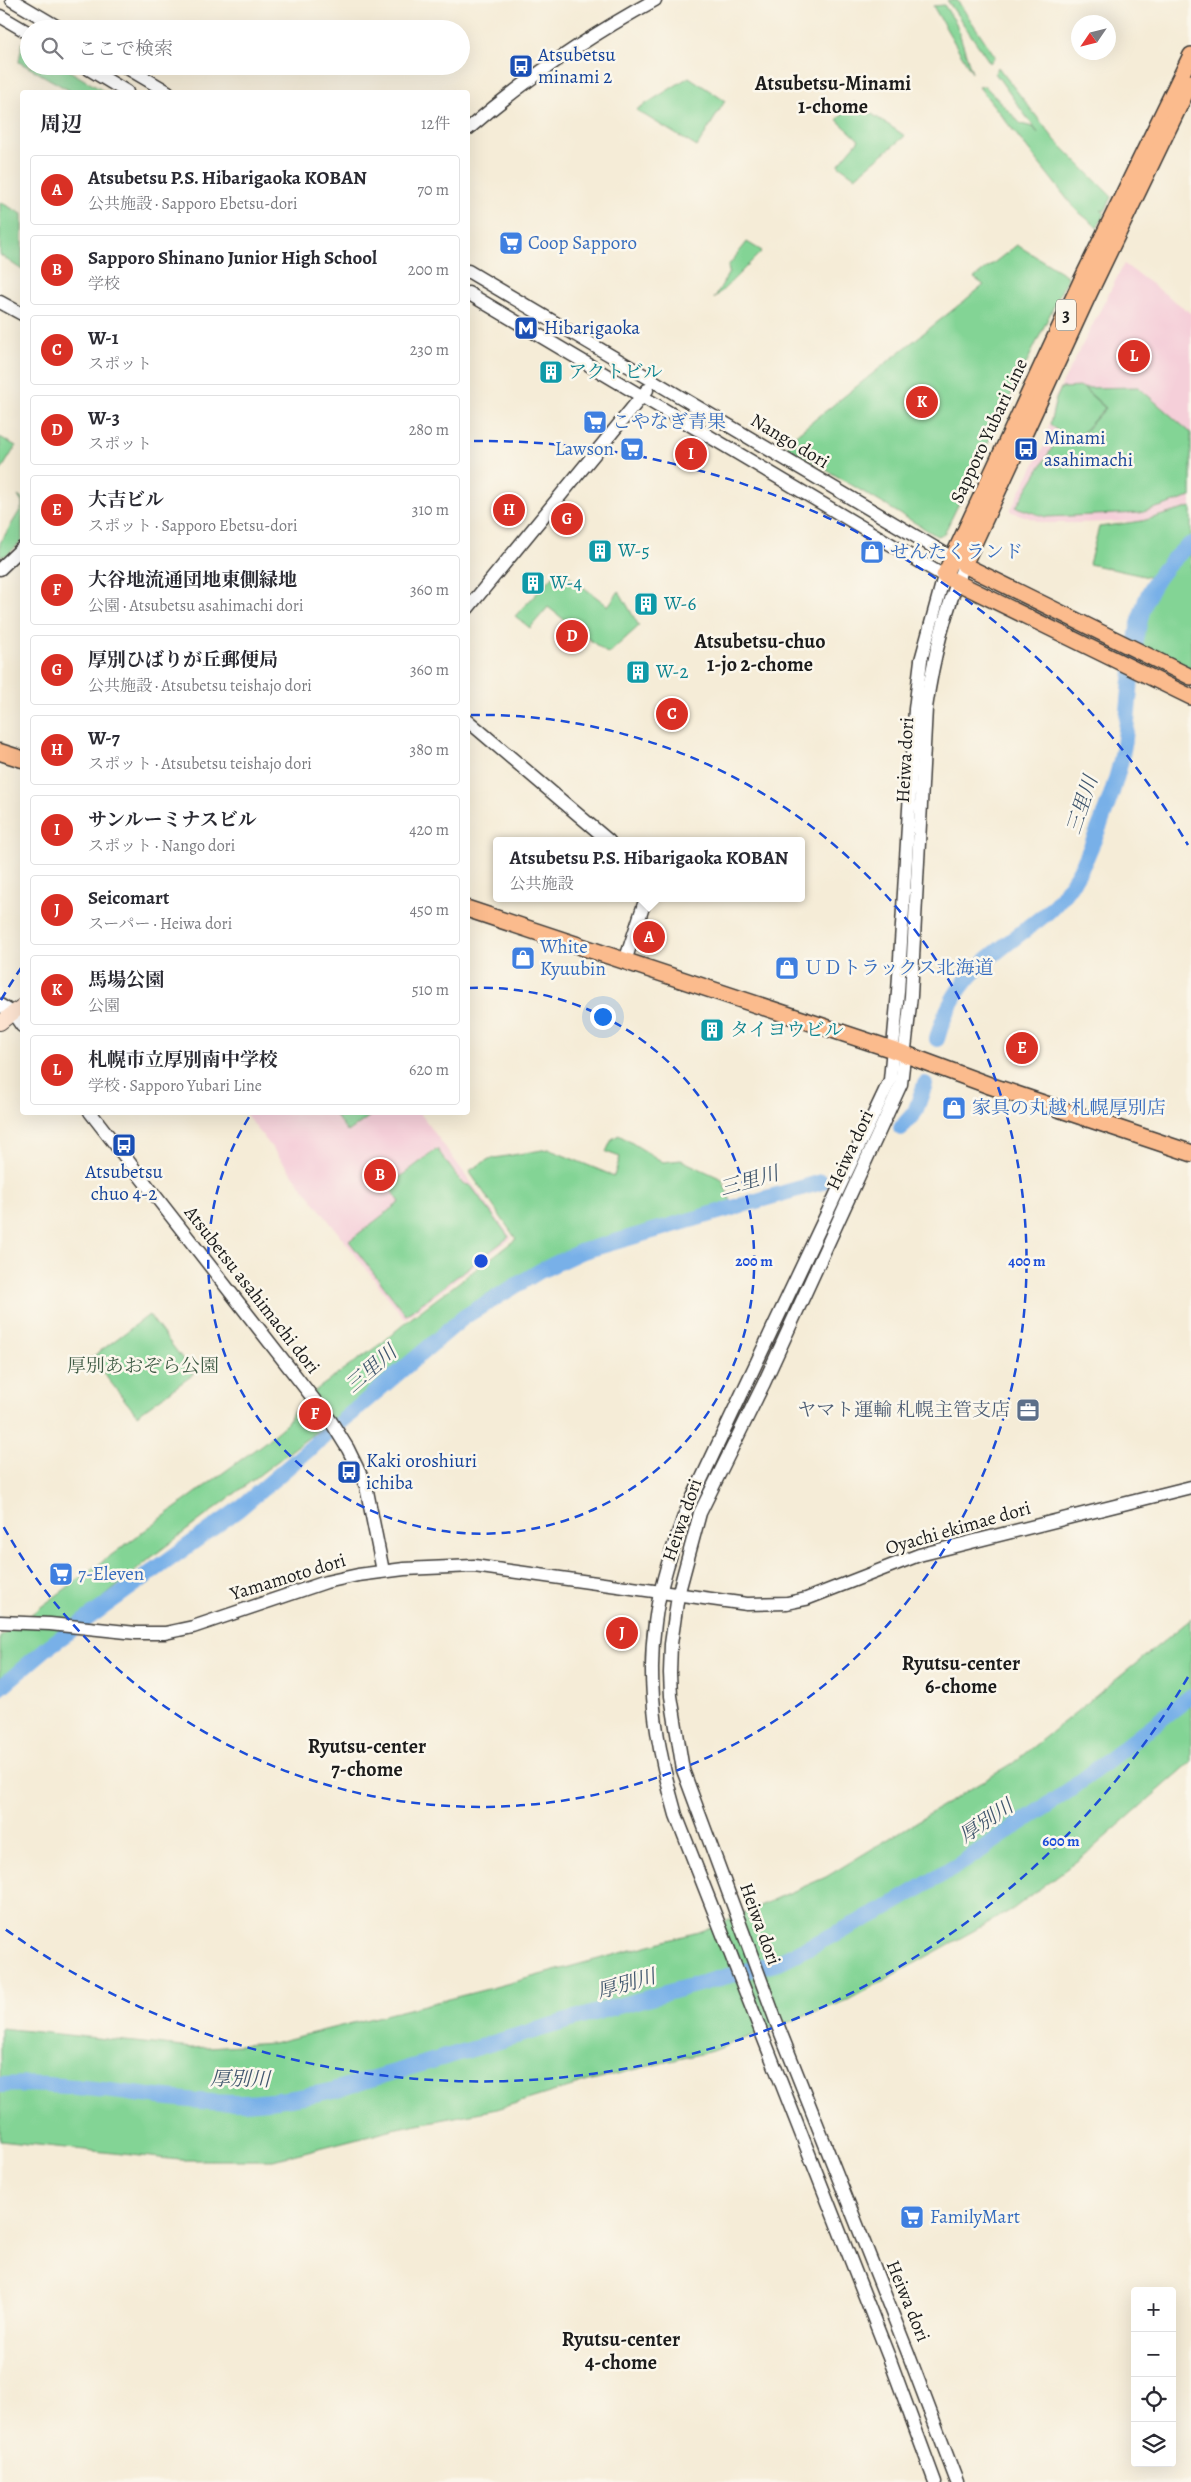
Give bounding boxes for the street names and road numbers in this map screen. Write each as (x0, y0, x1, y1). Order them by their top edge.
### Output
road number: 3 (1056, 300, 1076, 330)
street label: Sapporo Yubari Line (944, 354, 1034, 508)
street label: Nango dori (746, 407, 834, 475)
street label: Heiwa dori (890, 716, 920, 804)
street label: Heiwa dori (820, 1106, 880, 1194)
street label: Atsubetsu asahimachi dori (178, 1200, 326, 1379)
street label: Heiwa dori (656, 1475, 708, 1565)
street label: Oyachi ekimae dori (882, 1495, 1034, 1561)
street label: Yamamoto dori (226, 1547, 349, 1607)
street label: Heiwa dori (733, 1879, 787, 1969)
street label: Heiwa dori (880, 2256, 936, 2346)

